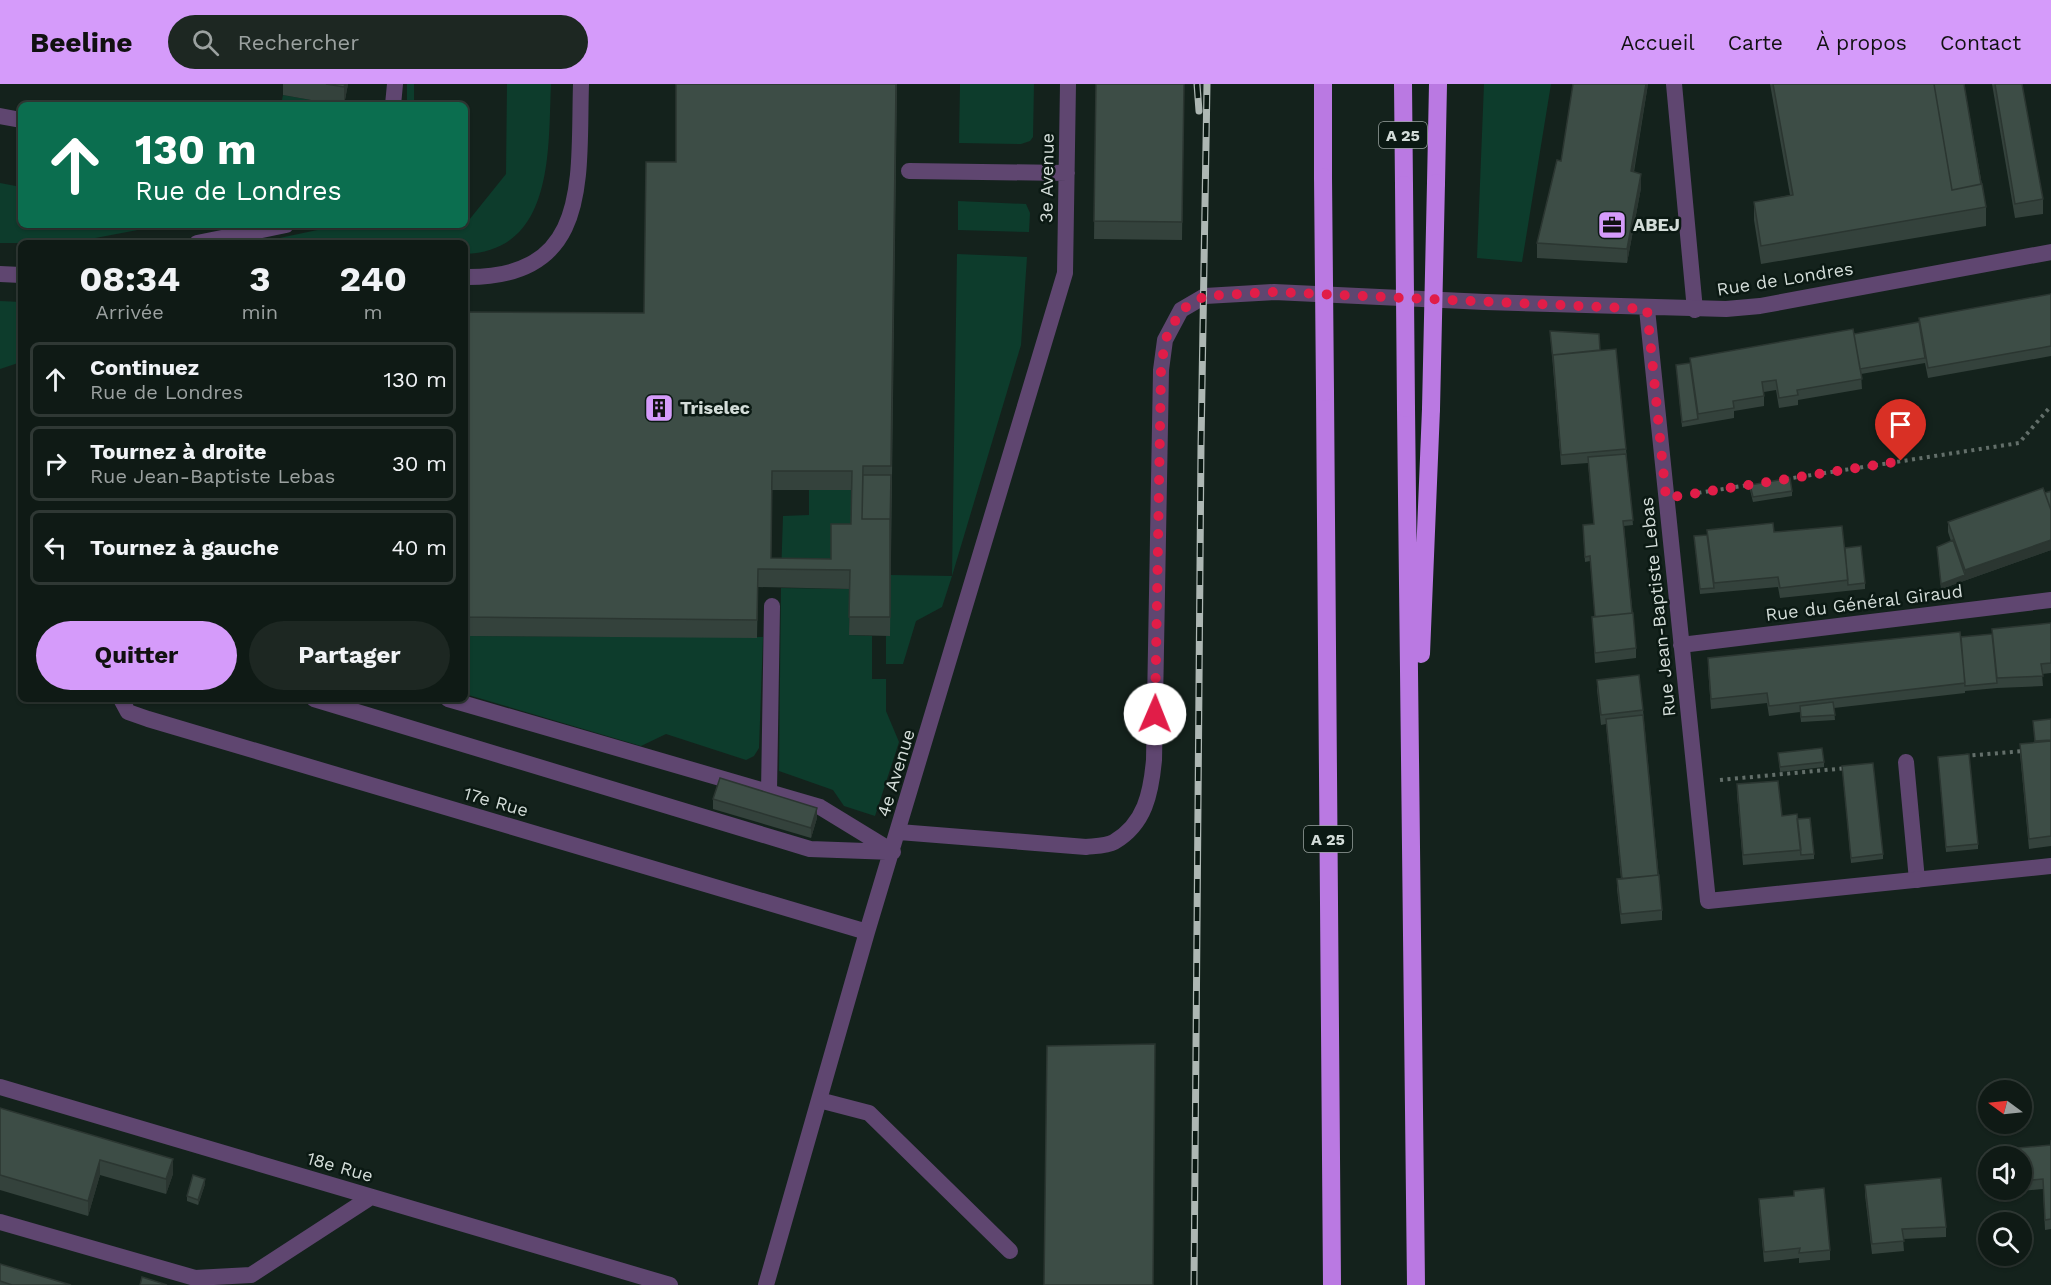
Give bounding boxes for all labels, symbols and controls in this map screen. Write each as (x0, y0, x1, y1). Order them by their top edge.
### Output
search box (168, 15, 588, 69)
text: Beeline (30, 26, 132, 59)
icon: search (189, 26, 222, 59)
text: Rechercher (237, 30, 359, 55)
text: Accueil (1620, 30, 1695, 55)
text: Carte (1728, 30, 1783, 55)
text: À propos (1816, 30, 1907, 55)
text: Contact (1940, 30, 2021, 55)
road number: A 25 (1379, 122, 1427, 148)
text: 130 m (135, 125, 257, 174)
icon: ahead (36, 126, 114, 204)
street label: 3e Avenue (1035, 133, 1058, 223)
text: Rue de Londres (135, 175, 342, 207)
office icon: ABEJ (1596, 209, 1628, 241)
place label: ABEJ (1633, 214, 1680, 235)
street label: Rue de Londres (1715, 257, 1855, 300)
text: 08:34 (79, 258, 180, 300)
text: 3 (249, 258, 271, 300)
text: 240 (339, 258, 407, 300)
text: Arrivée (96, 300, 164, 324)
text: min (241, 300, 278, 324)
text: m (364, 300, 383, 324)
text: Continuez (90, 355, 199, 380)
icon: ahead (39, 363, 72, 396)
text: 130 m (383, 367, 447, 392)
text: Rue de Londres (90, 380, 243, 404)
building icon: Triselec (643, 392, 675, 424)
place label: Triselec (680, 397, 750, 418)
pin (1875, 399, 1926, 461)
icon: arrive (1884, 408, 1917, 441)
text: Tournez à droite (90, 439, 267, 464)
icon: right (39, 447, 72, 480)
text: 30 m (392, 451, 447, 476)
text: Rue Jean-Baptiste Lebas (90, 464, 335, 488)
street label: Rue Jean-Baptiste Lebas (1636, 496, 1679, 718)
icon: left (39, 531, 72, 564)
text: Tournez à gauche (90, 535, 279, 560)
text: 40 m (391, 535, 447, 560)
street label: Rue du Général Giraud (1764, 580, 1964, 625)
button: Quitter (36, 621, 237, 690)
button: Partager (249, 621, 450, 690)
position arrow (1123, 682, 1187, 746)
street label: 4e Avenue (872, 727, 919, 819)
street label: 17e Rue (461, 782, 531, 821)
road number: A 25 (1304, 826, 1352, 852)
north arrow (1978, 1080, 2032, 1134)
map controls (1978, 1080, 2032, 1266)
button: sound (1978, 1146, 2032, 1200)
street label: 18e Rue (305, 1147, 376, 1186)
button: search (1978, 1212, 2032, 1266)

